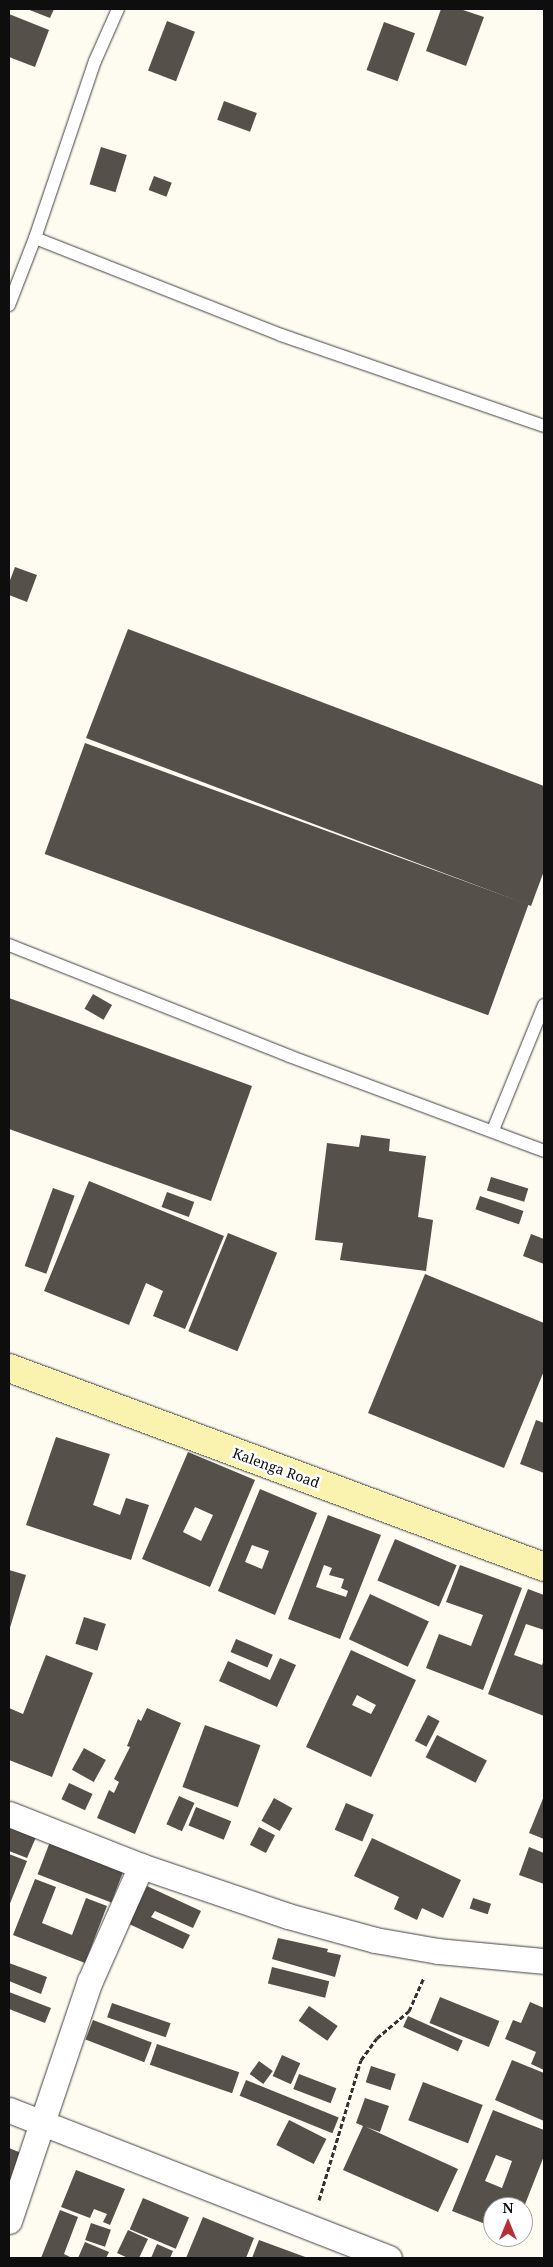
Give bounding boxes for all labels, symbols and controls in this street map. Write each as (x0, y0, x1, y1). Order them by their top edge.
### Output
street label: Kalenga Road (230, 1444, 322, 1492)
north arrow (483, 2197, 533, 2247)
text: N (502, 2198, 514, 2217)

